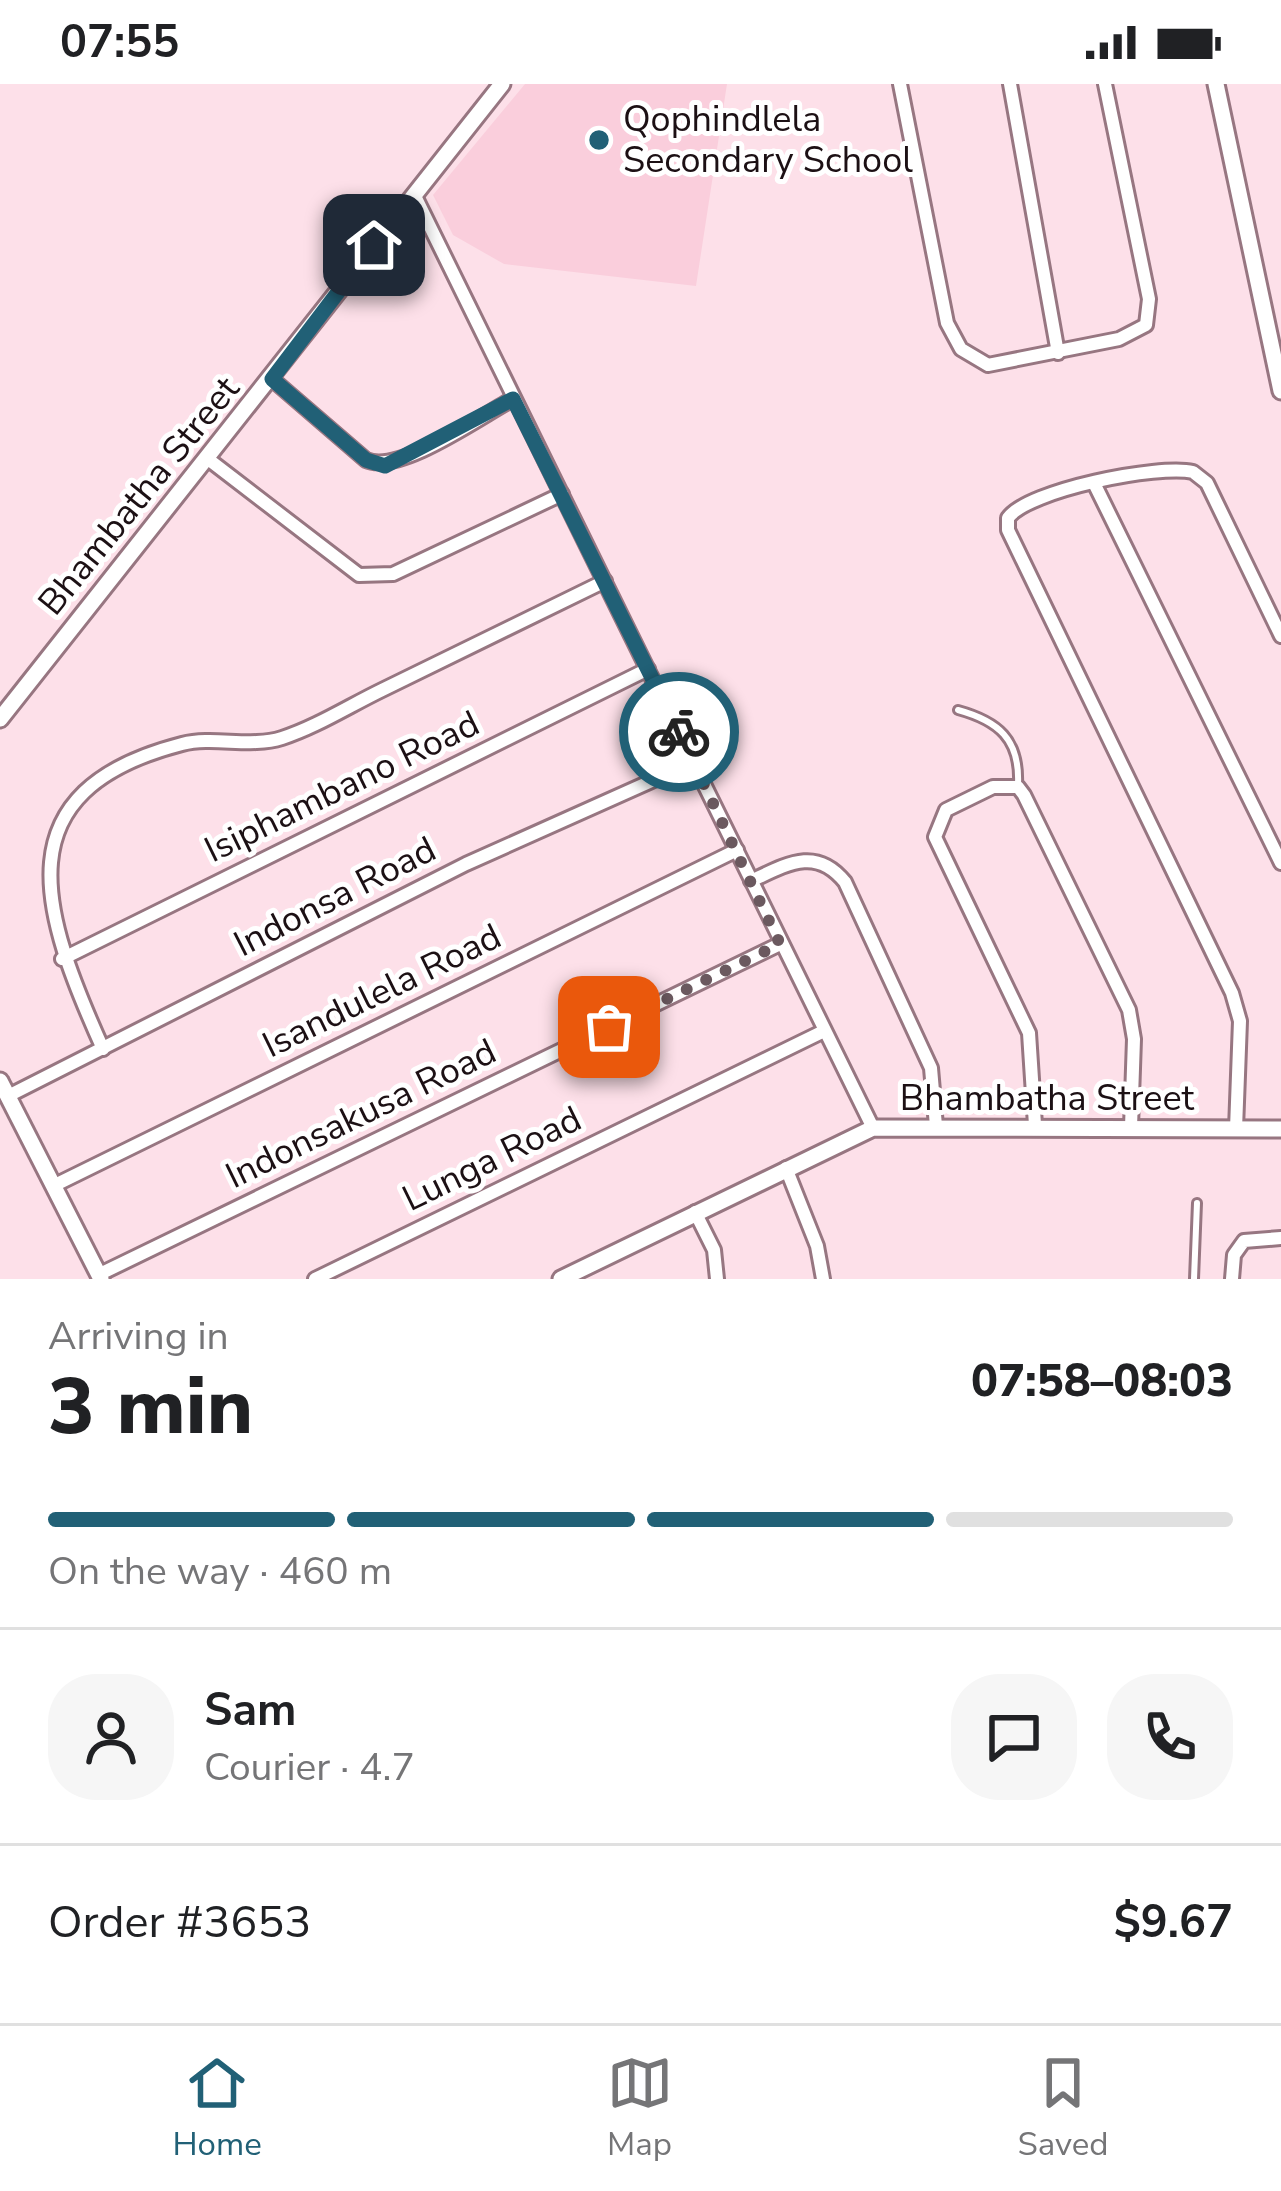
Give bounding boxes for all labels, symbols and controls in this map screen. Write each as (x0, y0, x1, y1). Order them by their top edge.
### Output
text: 07:55 (60, 12, 179, 73)
place label: Qophindlela Secondary School (623, 95, 913, 185)
marker: Qophindlela Secondary School (586, 127, 612, 153)
pin (323, 194, 425, 296)
icon: home (341, 212, 407, 278)
street label: Bhambatha Street (27, 366, 251, 626)
courier (619, 672, 739, 792)
street label: Isiphambano Road (197, 699, 487, 875)
icon: bike (646, 699, 712, 765)
street label: Indonsa Road (226, 825, 444, 969)
street label: Isandulela Road (255, 912, 509, 1070)
pin (558, 976, 660, 1078)
icon: bag (576, 994, 642, 1060)
street label: Indonsakusa Road (218, 1027, 504, 1201)
street label: Bhambatha Street (900, 1074, 1195, 1123)
street label: Lunga Road (395, 1095, 589, 1223)
text: Arriving in (48, 1310, 229, 1363)
text: 07:58–08:03 (971, 1351, 1233, 1412)
text: 3 min (48, 1354, 253, 1461)
text: On the way · 460 m (48, 1545, 392, 1598)
button: person (48, 1674, 174, 1800)
button: chat (951, 1674, 1077, 1800)
button: phone (1107, 1674, 1233, 1800)
text: Sam (204, 1680, 296, 1741)
text: Courier · 4.7 (204, 1741, 415, 1794)
text: Order #3653 (48, 1892, 311, 1953)
text: $9.67 (1114, 1892, 1233, 1953)
tab: Home (172, 2050, 262, 2167)
tab: Map (607, 2050, 673, 2167)
tab: Saved (1017, 2050, 1109, 2167)

